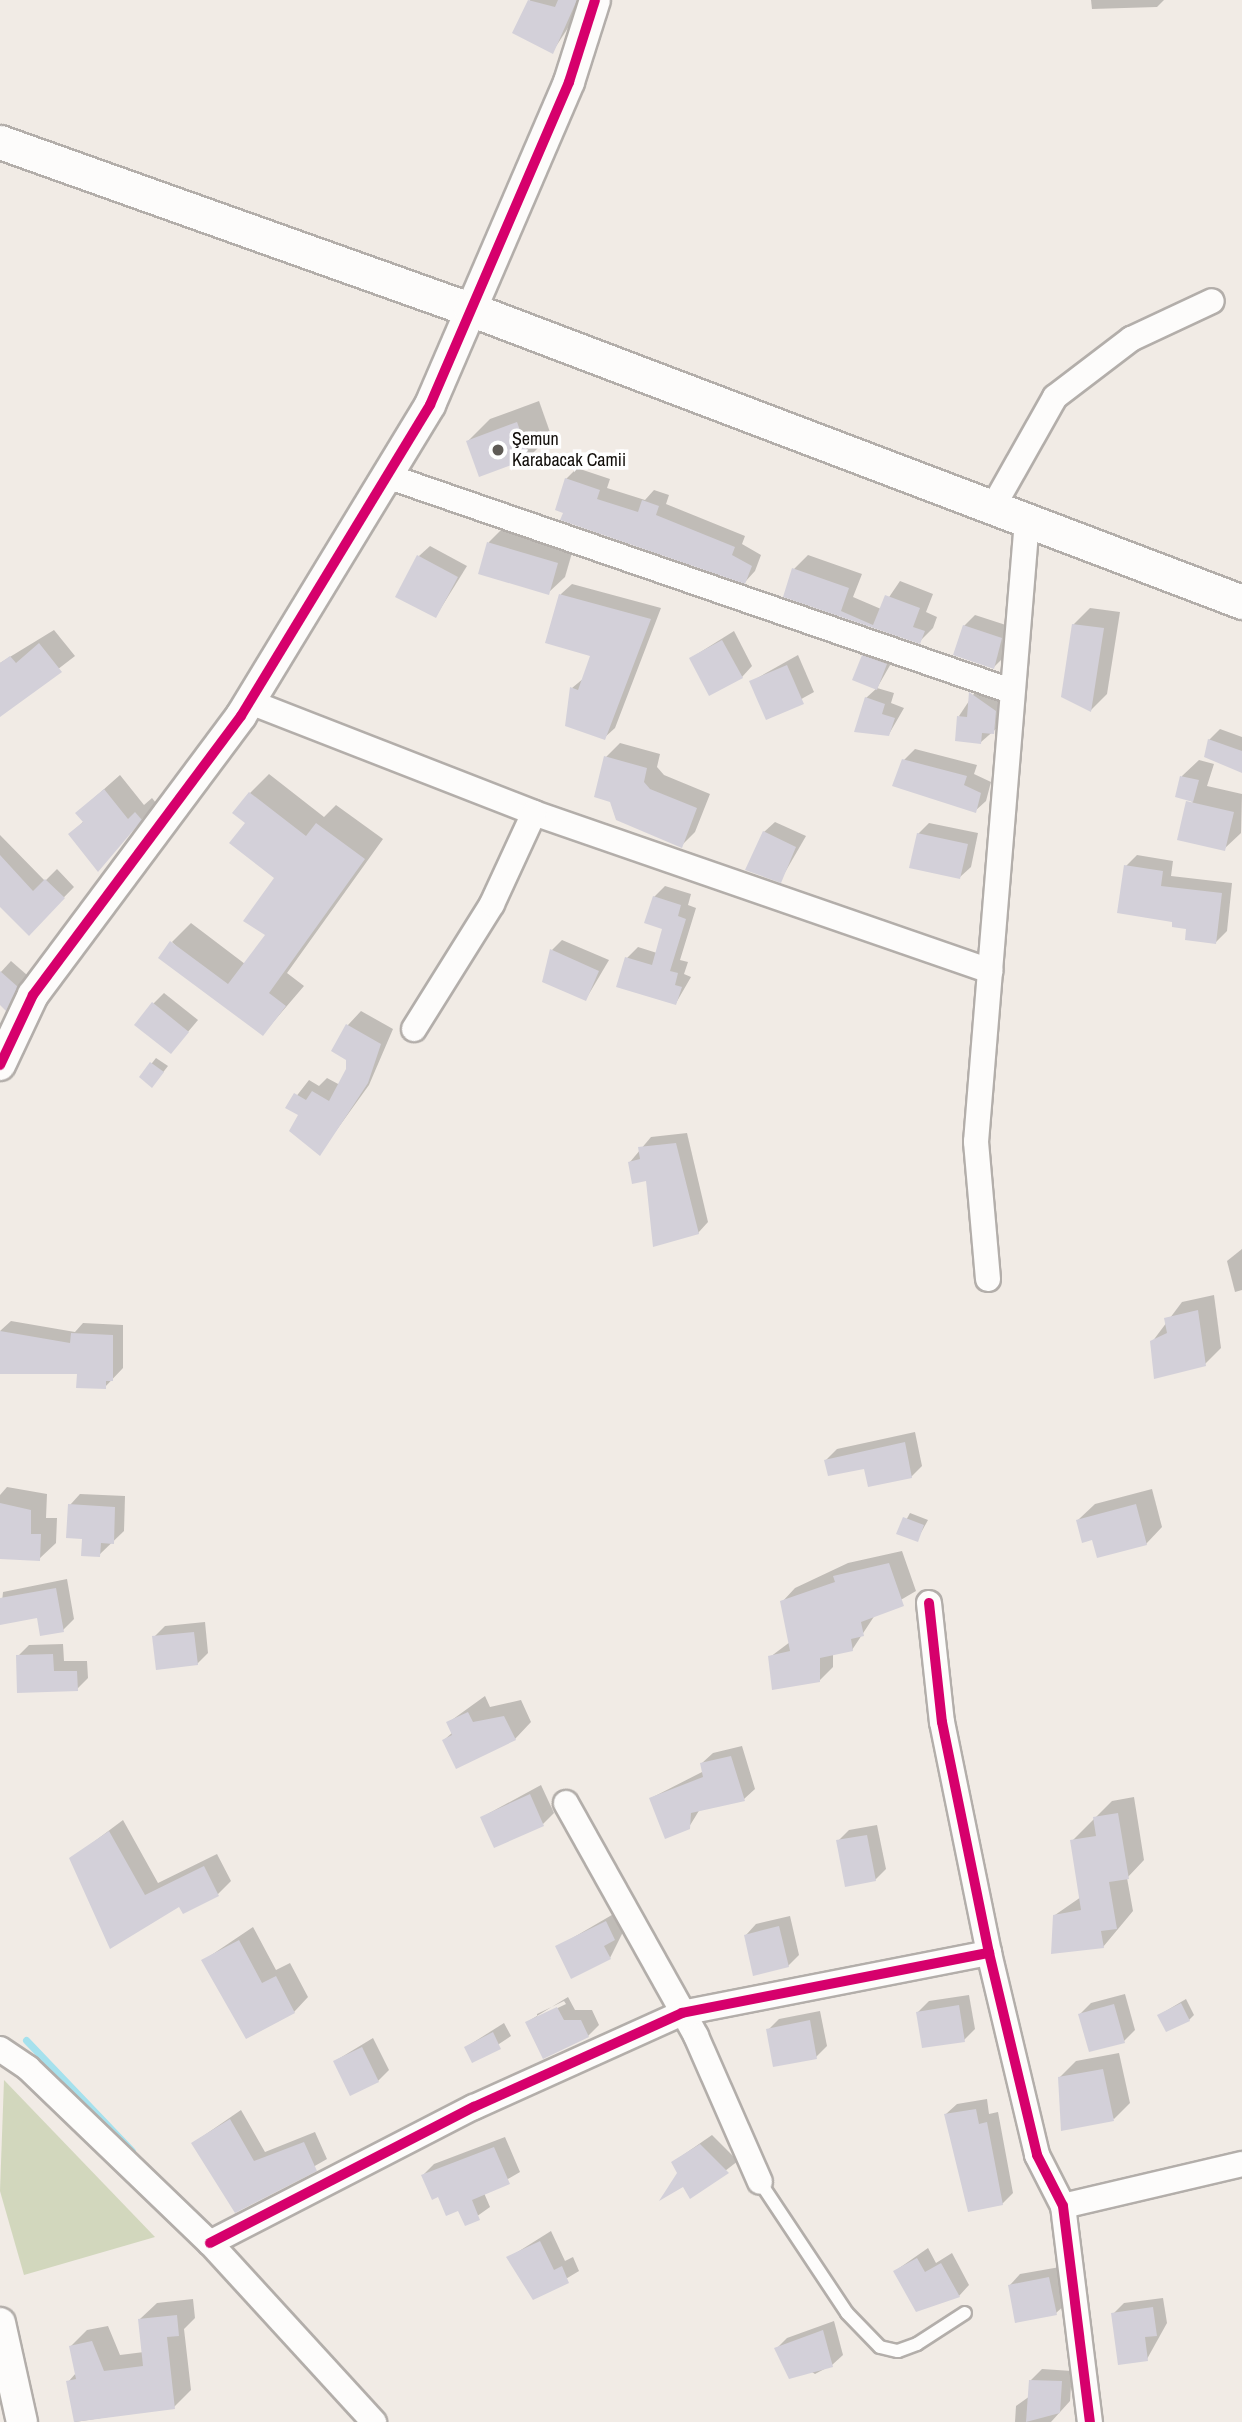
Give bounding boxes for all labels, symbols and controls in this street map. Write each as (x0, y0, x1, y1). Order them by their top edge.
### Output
place label: Şemun Karabacak Camii (512, 429, 626, 472)
marker: Şemun Karabacak Camii (490, 442, 506, 458)

